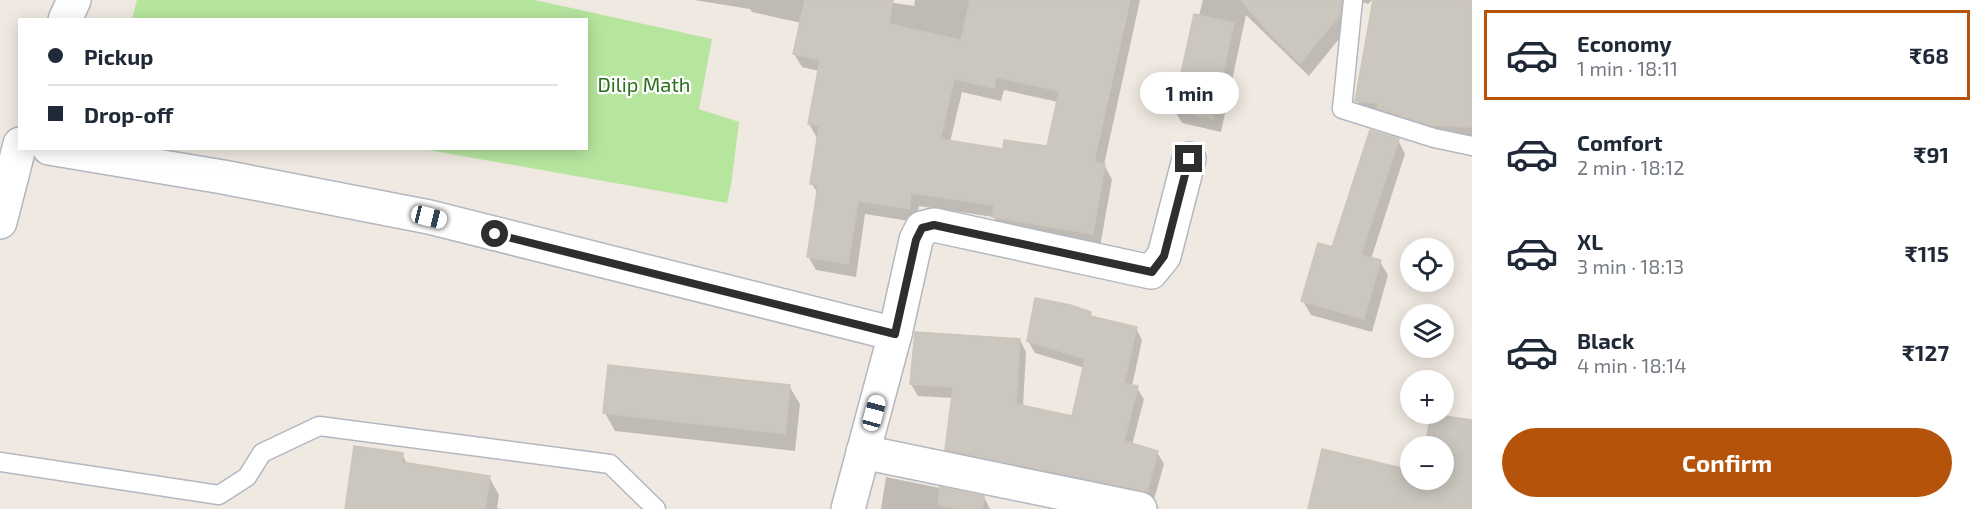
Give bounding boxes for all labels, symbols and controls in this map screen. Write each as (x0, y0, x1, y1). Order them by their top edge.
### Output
icon: car (1505, 28, 1559, 82)
text: Economy (1577, 30, 1672, 56)
text: ₹68 (1909, 42, 1949, 68)
text: Pickup (84, 43, 153, 69)
text: 1 min · 18:11 (1577, 56, 1678, 80)
park label: Dilip Math (598, 72, 690, 96)
callout: 1 min (1140, 72, 1238, 114)
text: 1 min (1165, 81, 1214, 105)
text: Drop-off (84, 101, 173, 127)
icon: car (1505, 127, 1559, 181)
text: Comfort (1577, 129, 1662, 155)
text: ₹91 (1914, 141, 1949, 167)
route end (1175, 145, 1202, 172)
text: 2 min · 18:12 (1577, 155, 1684, 179)
car (409, 204, 449, 230)
route start (481, 220, 508, 247)
icon: car (1505, 226, 1559, 280)
text: XL (1577, 228, 1603, 254)
map controls (1400, 238, 1454, 490)
button: locate (1400, 238, 1454, 292)
text: ₹115 (1905, 240, 1949, 266)
text: 3 min · 18:13 (1577, 254, 1684, 278)
button: layers (1400, 304, 1454, 358)
icon: car (1505, 325, 1559, 379)
text: Black (1577, 327, 1634, 353)
text: ₹127 (1902, 339, 1949, 365)
text: 4 min · 18:14 (1577, 353, 1687, 377)
button: + (1400, 370, 1454, 424)
car (861, 393, 887, 433)
button: Confirm (1502, 428, 1952, 497)
button: − (1400, 436, 1454, 490)

